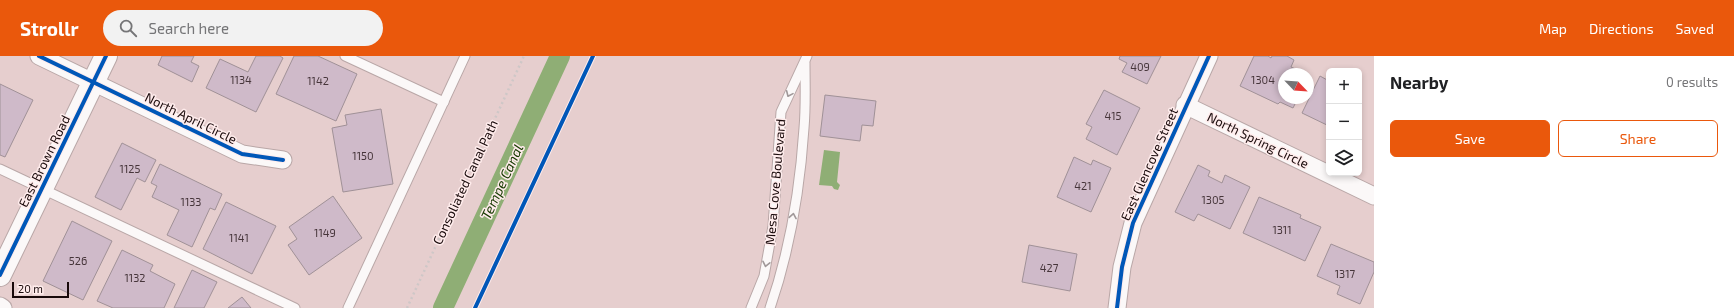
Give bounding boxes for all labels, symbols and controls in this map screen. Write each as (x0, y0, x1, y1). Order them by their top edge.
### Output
search box (103, 10, 383, 46)
text: Strollr (20, 17, 79, 40)
icon: search (117, 17, 139, 39)
text: Search here (149, 19, 229, 37)
text: Map (1539, 20, 1567, 37)
text: Directions (1589, 20, 1654, 37)
text: Saved (1676, 20, 1714, 37)
house number: 409 (1130, 60, 1150, 73)
north arrow (1278, 68, 1314, 104)
map controls (1326, 68, 1362, 176)
button: + (1326, 68, 1362, 104)
text: Nearby (1390, 72, 1448, 92)
house number: 1134 (230, 73, 252, 86)
house number: 1304 (1251, 73, 1275, 86)
house number: 1142 (307, 74, 329, 87)
text: 0 results (1666, 74, 1718, 90)
street label: North April Circle (142, 89, 240, 147)
one-way arrow (786, 91, 794, 98)
button: − (1326, 104, 1362, 140)
street label: East Glencove Street (1117, 105, 1181, 223)
street label: North Spring Circle (1205, 108, 1311, 172)
house number: 415 (1104, 109, 1122, 122)
street label: East Brown Road (15, 112, 73, 210)
street label: Consoliated Canal Path (429, 117, 501, 247)
street label: Mesa Cove Boulevard (762, 118, 788, 246)
button: Save (1390, 120, 1550, 157)
button: Share (1558, 120, 1718, 157)
button: layers (1326, 140, 1362, 176)
water label: Tempe Canal (477, 141, 526, 222)
house number: 1150 (352, 149, 374, 162)
house number: 1125 (120, 162, 141, 175)
house number: 421 (1074, 179, 1092, 192)
house number: 1305 (1201, 193, 1225, 206)
house number: 1133 (181, 195, 202, 208)
one-way arrow (788, 213, 797, 219)
house number: 1311 (1272, 223, 1292, 236)
house number: 1149 (314, 226, 336, 239)
house number: 1141 (229, 231, 249, 244)
house number: 526 (69, 254, 87, 267)
one-way arrow (763, 260, 771, 267)
house number: 427 (1040, 261, 1059, 274)
house number: 1317 (1335, 267, 1356, 280)
house number: 1132 (124, 271, 146, 284)
scale bar (12, 280, 69, 299)
text: 20 m (18, 282, 43, 295)

